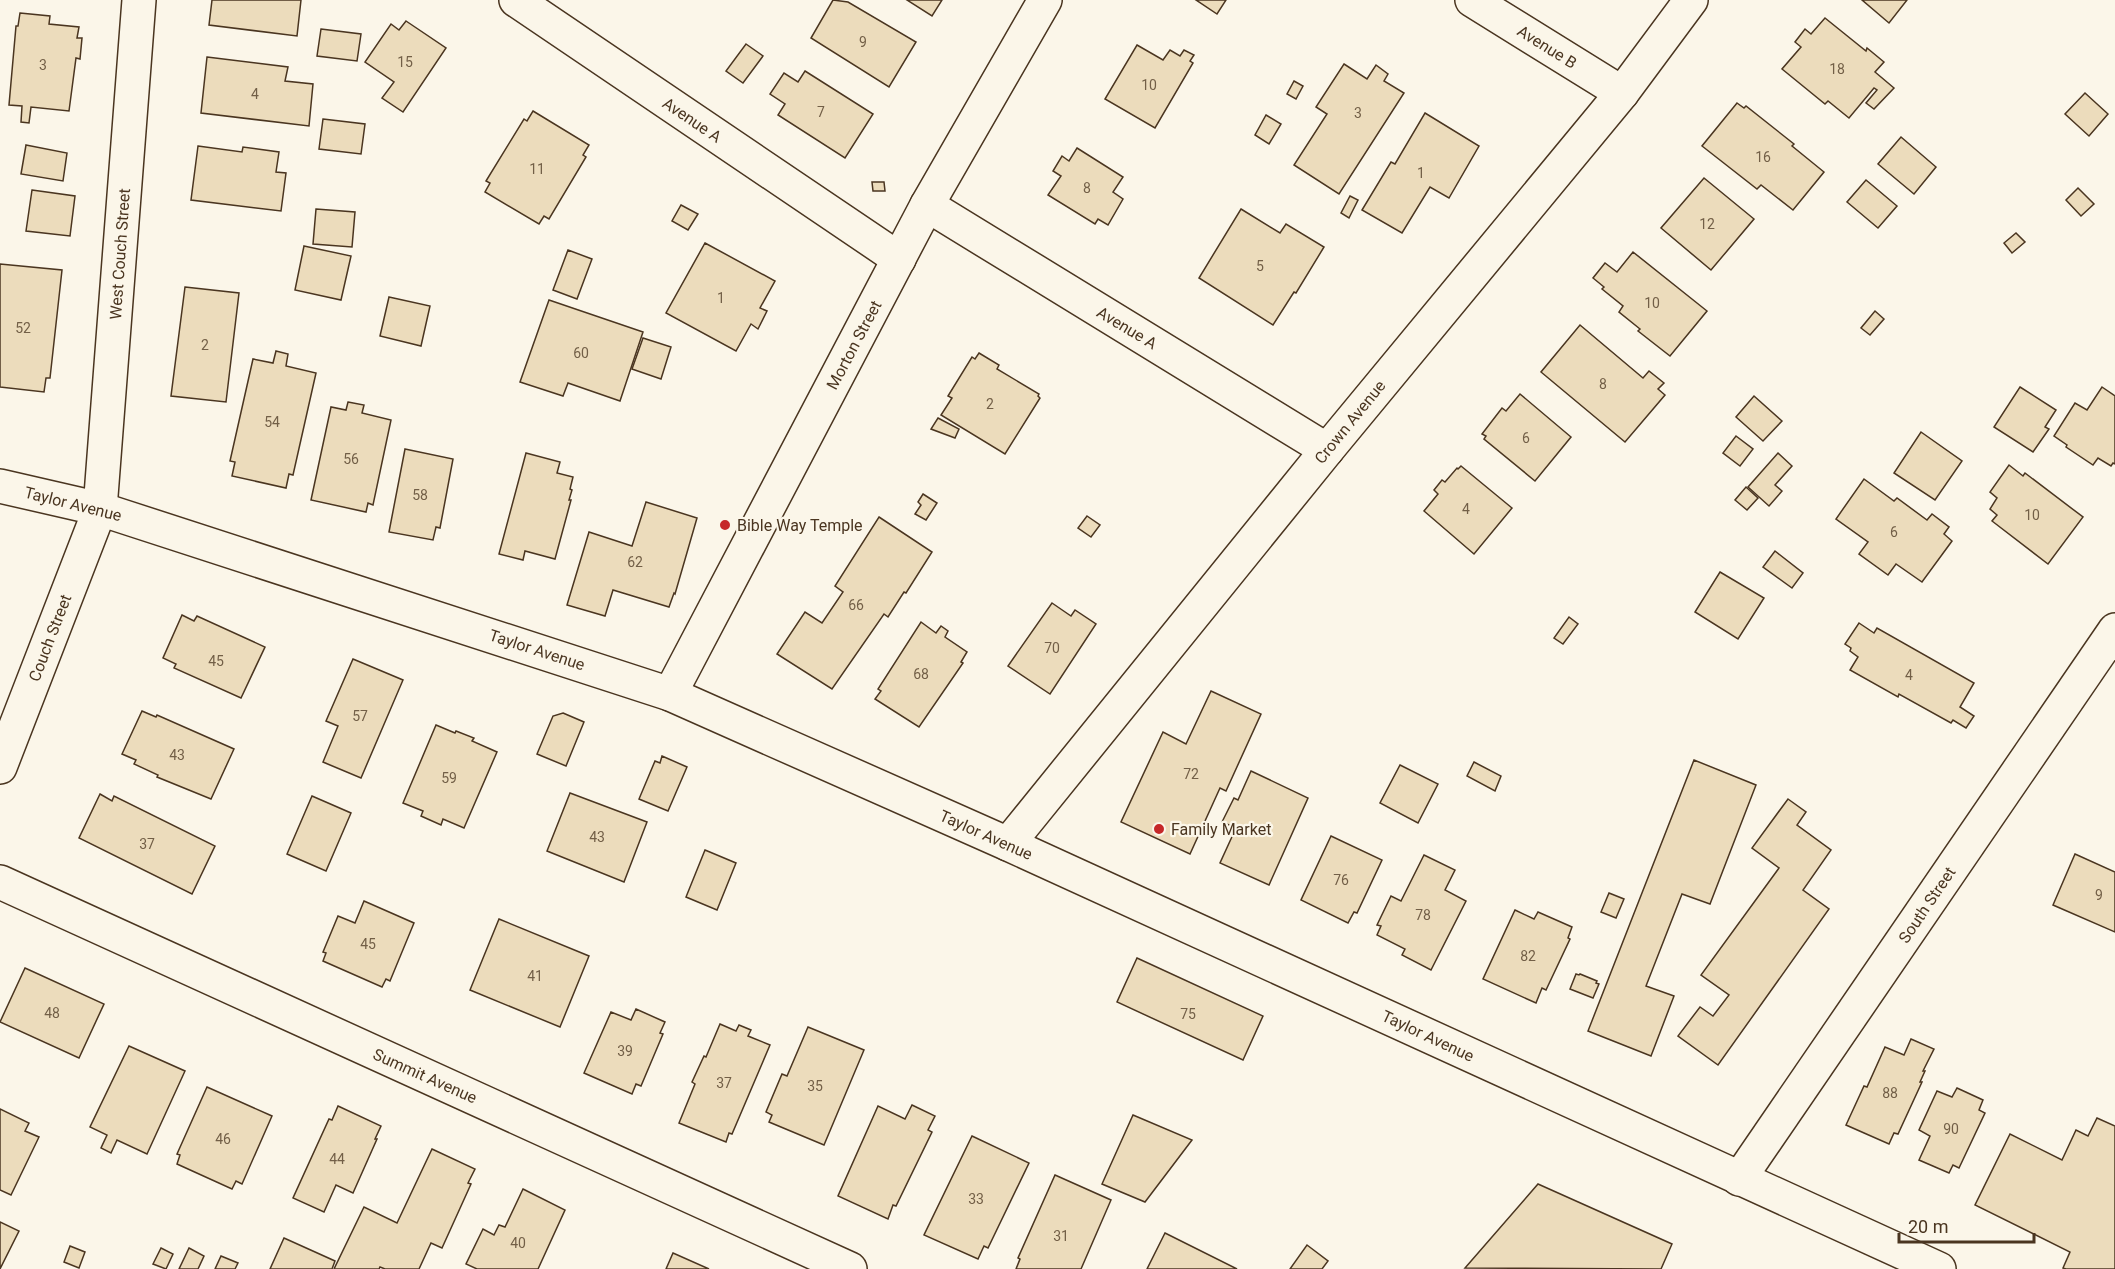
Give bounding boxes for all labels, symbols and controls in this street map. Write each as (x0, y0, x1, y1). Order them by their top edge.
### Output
street label: Avenue B (1514, 21, 1580, 73)
house number: 9 (859, 34, 867, 50)
house number: 15 (397, 54, 413, 70)
house number: 3 (39, 57, 47, 73)
house number: 18 (1829, 61, 1845, 77)
house number: 10 (1141, 77, 1157, 93)
house number: 4 (251, 86, 259, 102)
street label: Avenue A (659, 93, 725, 147)
house number: 7 (817, 104, 825, 120)
house number: 3 (1354, 105, 1362, 121)
house number: 16 (1755, 149, 1771, 165)
house number: 11 (529, 161, 545, 177)
house number: 1 (1417, 165, 1425, 181)
house number: 8 (1083, 180, 1091, 196)
street label: West Couch Street (106, 188, 134, 320)
house number: 12 (1699, 216, 1715, 232)
house number: 5 (1256, 258, 1264, 274)
house number: 1 (717, 290, 725, 306)
house number: 10 (1644, 295, 1660, 311)
street label: Morton Street (823, 297, 885, 393)
street label: Avenue A (1094, 303, 1161, 354)
house number: 52 (15, 320, 31, 336)
house number: 2 (201, 337, 209, 353)
house number: 60 (573, 345, 589, 361)
street label: Crown Avenue (1311, 376, 1389, 468)
house number: 8 (1599, 376, 1607, 392)
house number: 2 (986, 396, 994, 412)
house number: 54 (264, 414, 280, 430)
house number: 6 (1522, 430, 1530, 446)
house number: 56 (343, 451, 359, 467)
street label: Taylor Avenue (22, 483, 124, 525)
house number: 58 (412, 487, 428, 503)
house number: 4 (1462, 501, 1470, 517)
house number: 10 (2024, 507, 2040, 523)
place label: Bible Way Temple (737, 516, 863, 535)
marker: Bible Way Temple (718, 518, 732, 532)
house number: 6 (1890, 524, 1898, 540)
house number: 62 (627, 554, 643, 570)
street label: Couch Street (25, 592, 75, 684)
house number: 66 (848, 597, 864, 613)
street label: Taylor Avenue (487, 626, 587, 674)
house number: 70 (1044, 640, 1060, 656)
house number: 45 (208, 653, 224, 669)
house number: 68 (913, 666, 929, 682)
house number: 4 (1905, 667, 1913, 683)
house number: 57 (352, 708, 368, 724)
house number: 43 (169, 747, 185, 763)
house number: 72 (1183, 766, 1199, 782)
house number: 59 (441, 770, 457, 786)
street label: Taylor Avenue (937, 806, 1035, 864)
place label: Family Market (1171, 820, 1271, 839)
marker: Family Market (1152, 822, 1166, 836)
house number: 43 (589, 829, 605, 845)
house number: 37 (139, 836, 155, 852)
street label: South Street (1895, 863, 1959, 947)
house number: 76 (1333, 872, 1349, 888)
house number: 9 (2095, 887, 2103, 903)
house number: 78 (1415, 907, 1431, 923)
house number: 45 (360, 936, 376, 952)
house number: 82 (1520, 948, 1536, 964)
house number: 41 (527, 968, 543, 984)
house number: 48 (44, 1005, 60, 1021)
house number: 75 (1180, 1006, 1196, 1022)
street label: Taylor Avenue (1379, 1006, 1477, 1066)
house number: 39 (617, 1043, 633, 1059)
street label: Summit Avenue (370, 1045, 480, 1107)
house number: 37 (716, 1075, 732, 1091)
house number: 35 (807, 1078, 823, 1094)
house number: 88 (1882, 1085, 1898, 1101)
house number: 90 (1943, 1121, 1959, 1137)
house number: 46 (215, 1131, 231, 1147)
house number: 44 (329, 1151, 345, 1167)
house number: 33 (968, 1191, 984, 1207)
scale bar (1899, 1206, 2034, 1244)
text: 20 m (1908, 1216, 1948, 1237)
house number: 31 (1053, 1228, 1069, 1244)
house number: 40 (510, 1235, 526, 1251)

